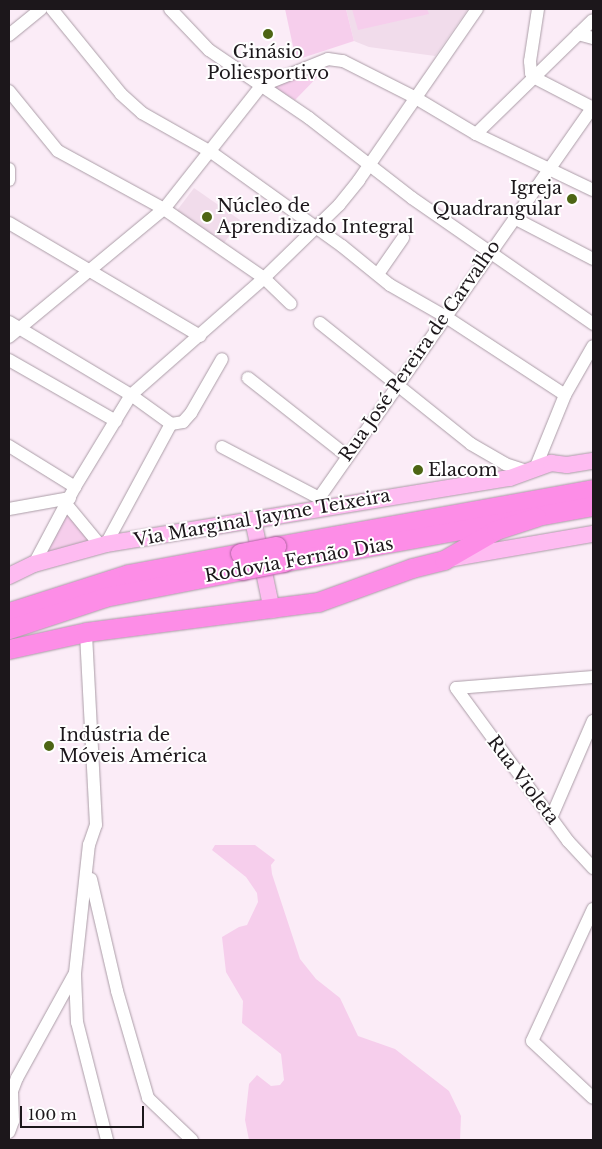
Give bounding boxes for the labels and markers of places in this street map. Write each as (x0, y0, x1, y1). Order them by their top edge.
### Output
marker: Ginásio Poliesportivo (262, 28, 274, 40)
place label: Ginásio Poliesportivo (207, 42, 329, 84)
place label: Igreja Quadrangular (433, 178, 562, 220)
marker: Igreja Quadrangular (566, 193, 578, 205)
place label: Núcleo de Aprendizado Integral (217, 196, 414, 238)
marker: Núcleo de Aprendizado Integral (201, 211, 213, 223)
place label: Elacom (428, 459, 498, 481)
marker: Elacom (412, 464, 424, 476)
place label: Indústria de Móveis América (59, 725, 208, 768)
marker: Indústria de Móveis América (43, 740, 55, 752)

